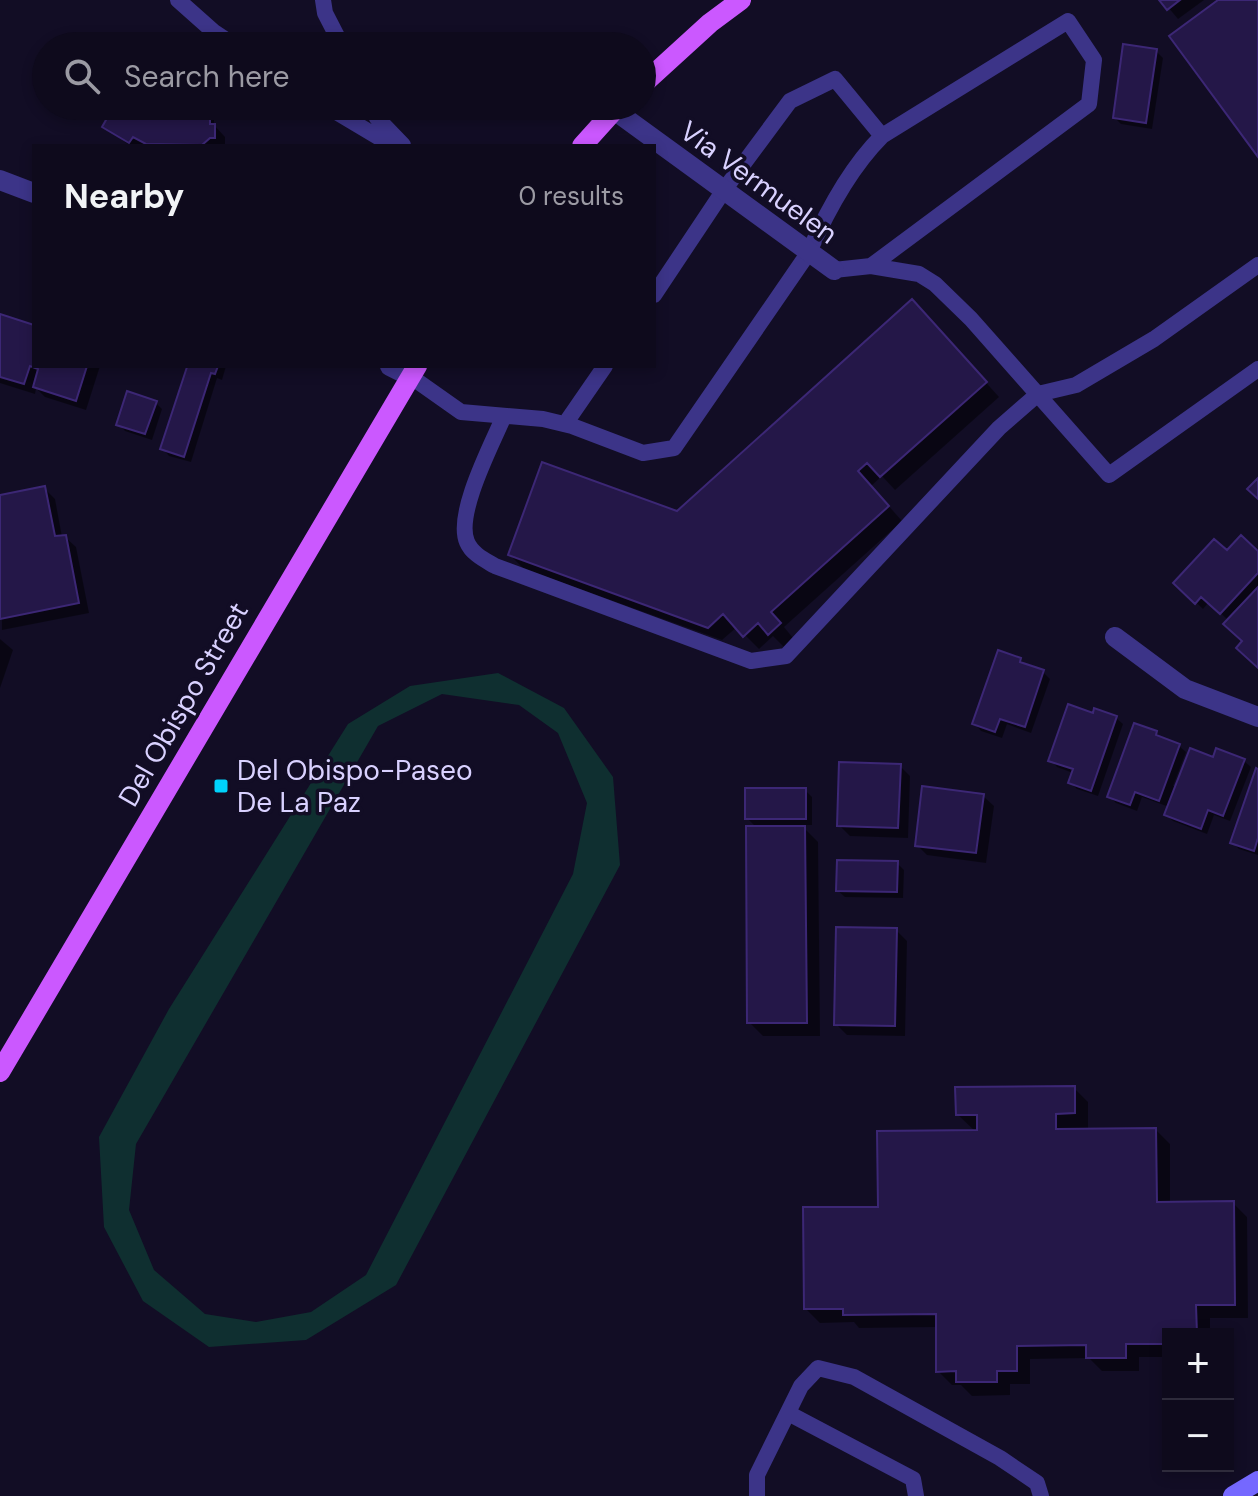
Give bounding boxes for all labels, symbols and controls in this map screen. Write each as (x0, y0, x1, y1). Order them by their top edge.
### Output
search box (32, 32, 656, 120)
icon: search (60, 54, 104, 98)
text: Search here (124, 57, 290, 96)
street label: Via Vermuelen (672, 113, 845, 252)
text: Nearby (64, 174, 184, 219)
text: 0 results (518, 179, 624, 213)
street label: Del Obispo Street (110, 596, 257, 813)
place label: Del Obispo-Paseo De La Paz (237, 752, 473, 821)
marker: Del Obispo-Paseo De La Paz (212, 777, 230, 795)
map controls (1162, 1328, 1234, 1472)
button: + (1162, 1328, 1234, 1400)
button: − (1162, 1400, 1234, 1472)

